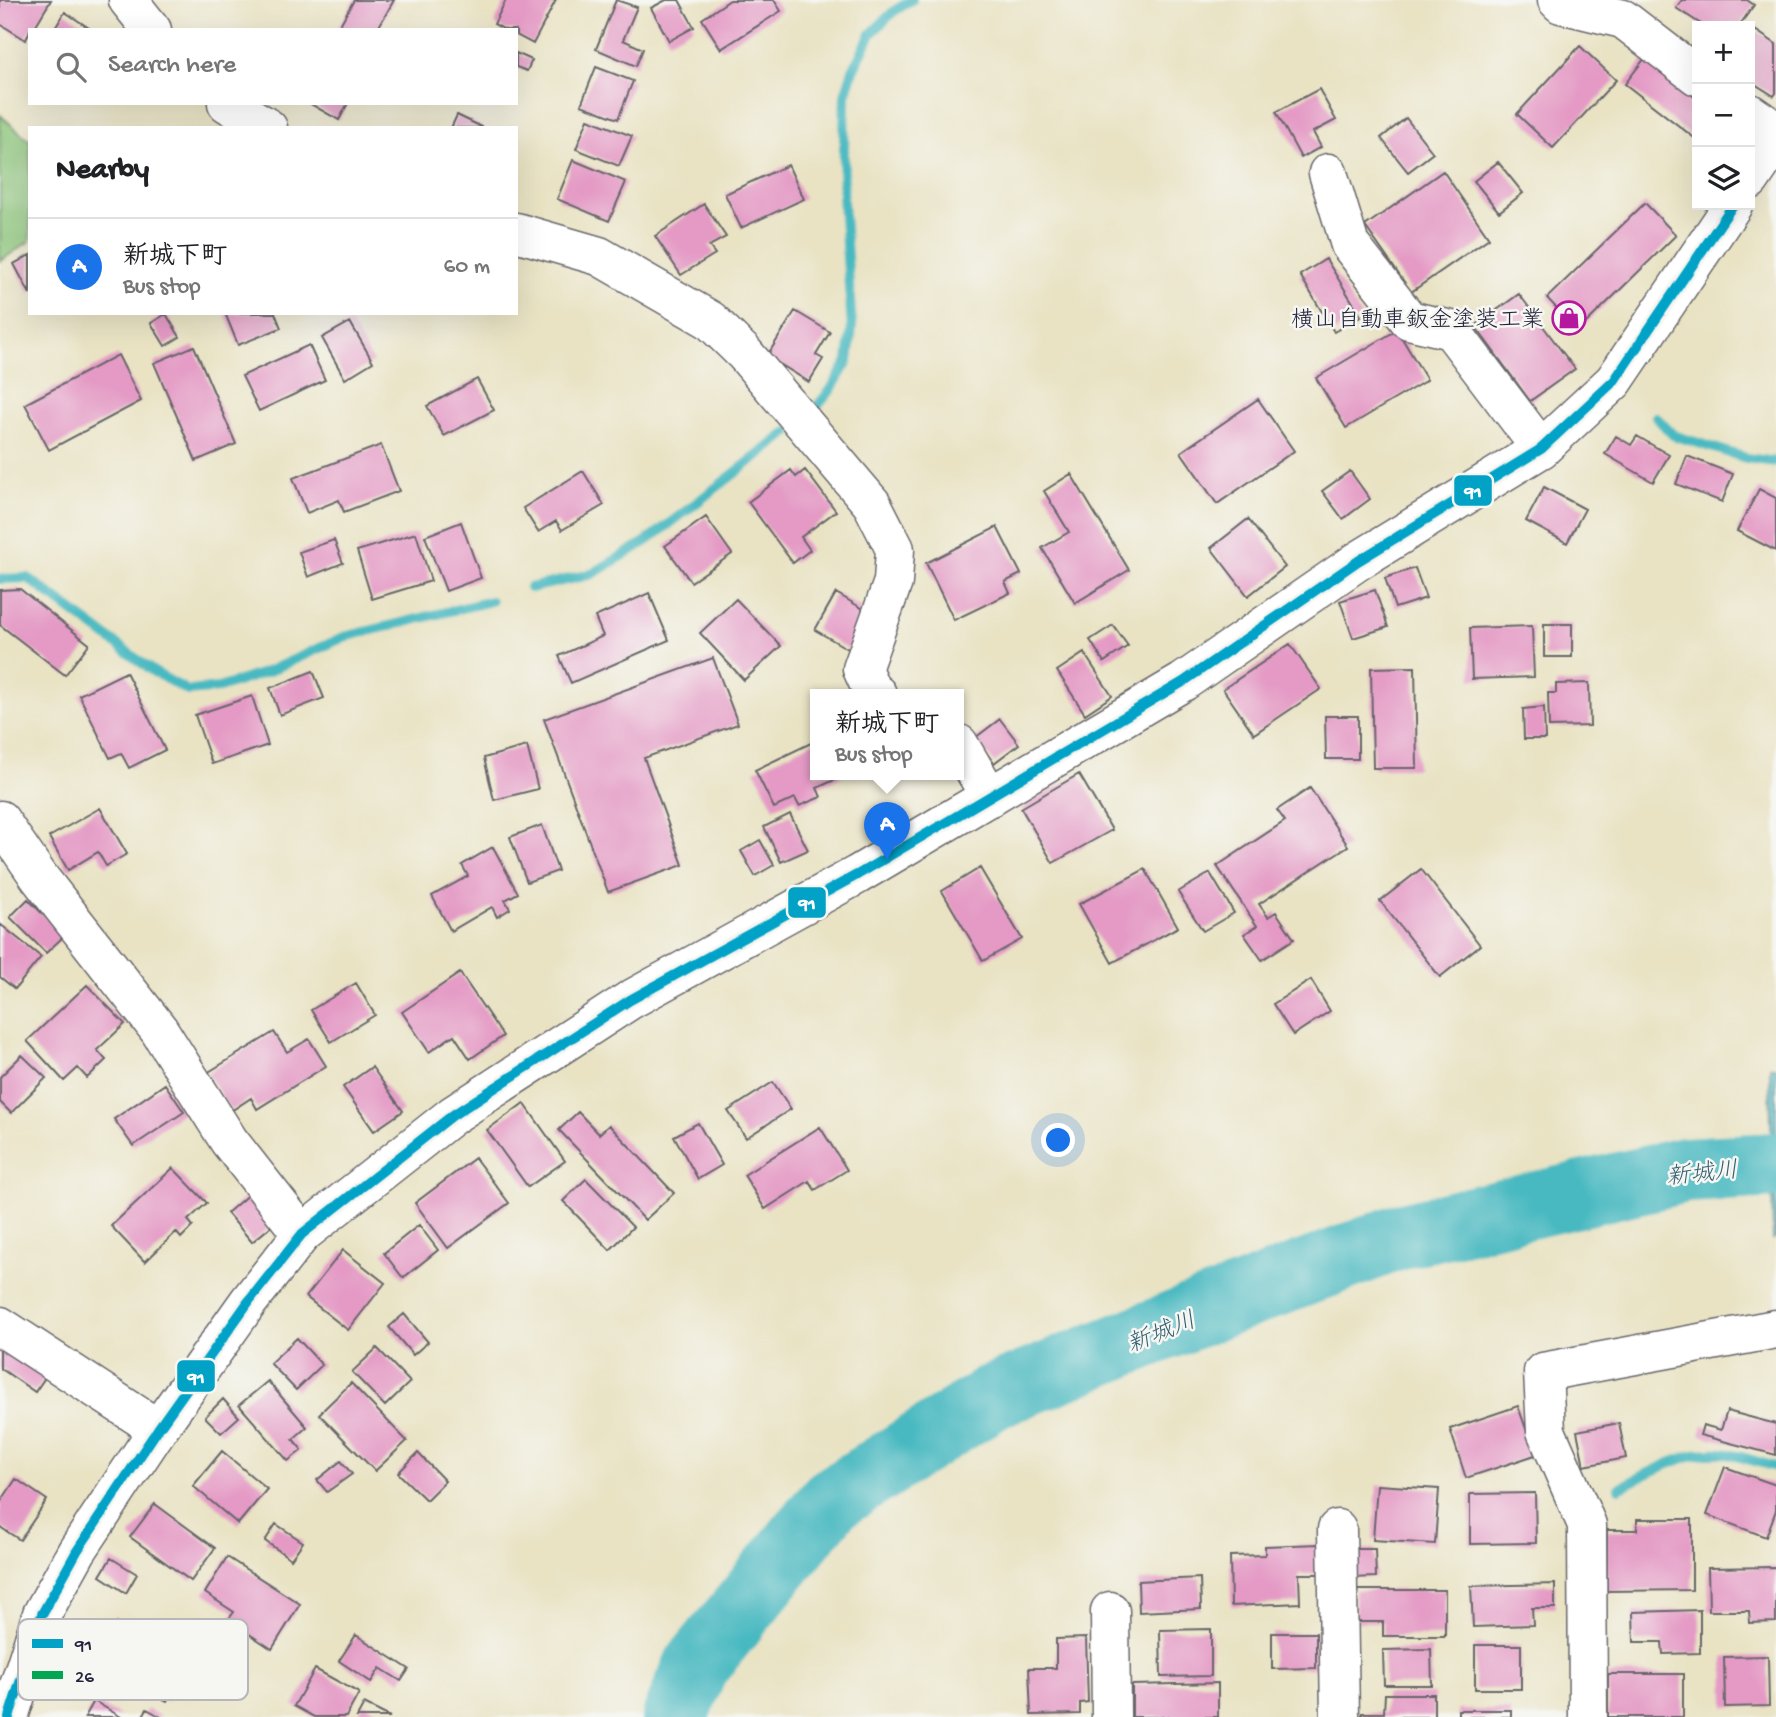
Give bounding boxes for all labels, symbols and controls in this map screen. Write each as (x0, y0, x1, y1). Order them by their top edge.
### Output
map controls (1692, 21, 1755, 210)
button: + (1692, 21, 1755, 84)
search box (28, 28, 518, 105)
icon: search (52, 48, 90, 86)
text: Search here (108, 51, 236, 82)
button: − (1692, 84, 1755, 147)
button: layers (1692, 147, 1755, 210)
text: Nearby (56, 154, 149, 189)
text: 新城下町 (123, 243, 227, 274)
text: A (72, 254, 86, 281)
text: 60 m (444, 254, 490, 281)
text: Bus stop (123, 274, 201, 301)
shop icon: 横山自動車鈑金塗装工業 (1550, 299, 1588, 337)
place label: 横山自動車鈑金塗装工業 (1291, 307, 1544, 335)
line badge: 91 (1453, 474, 1493, 507)
text: 91 (1463, 482, 1482, 505)
popup (810, 689, 964, 780)
text: 新城下町 (835, 711, 939, 742)
text: Bus stop (835, 742, 913, 769)
pin: A (864, 802, 910, 860)
line badge: 91 (787, 886, 827, 919)
text: 91 (797, 894, 816, 917)
your location (1041, 1123, 1075, 1157)
water label: 新城川 (1665, 1156, 1740, 1194)
water label: 新城川 (1123, 1306, 1201, 1361)
line badge: 91 (176, 1359, 216, 1393)
text: 91 (186, 1368, 205, 1391)
legend (18, 1619, 248, 1700)
text: 91 (74, 1635, 92, 1658)
text: 26 (75, 1667, 94, 1690)

